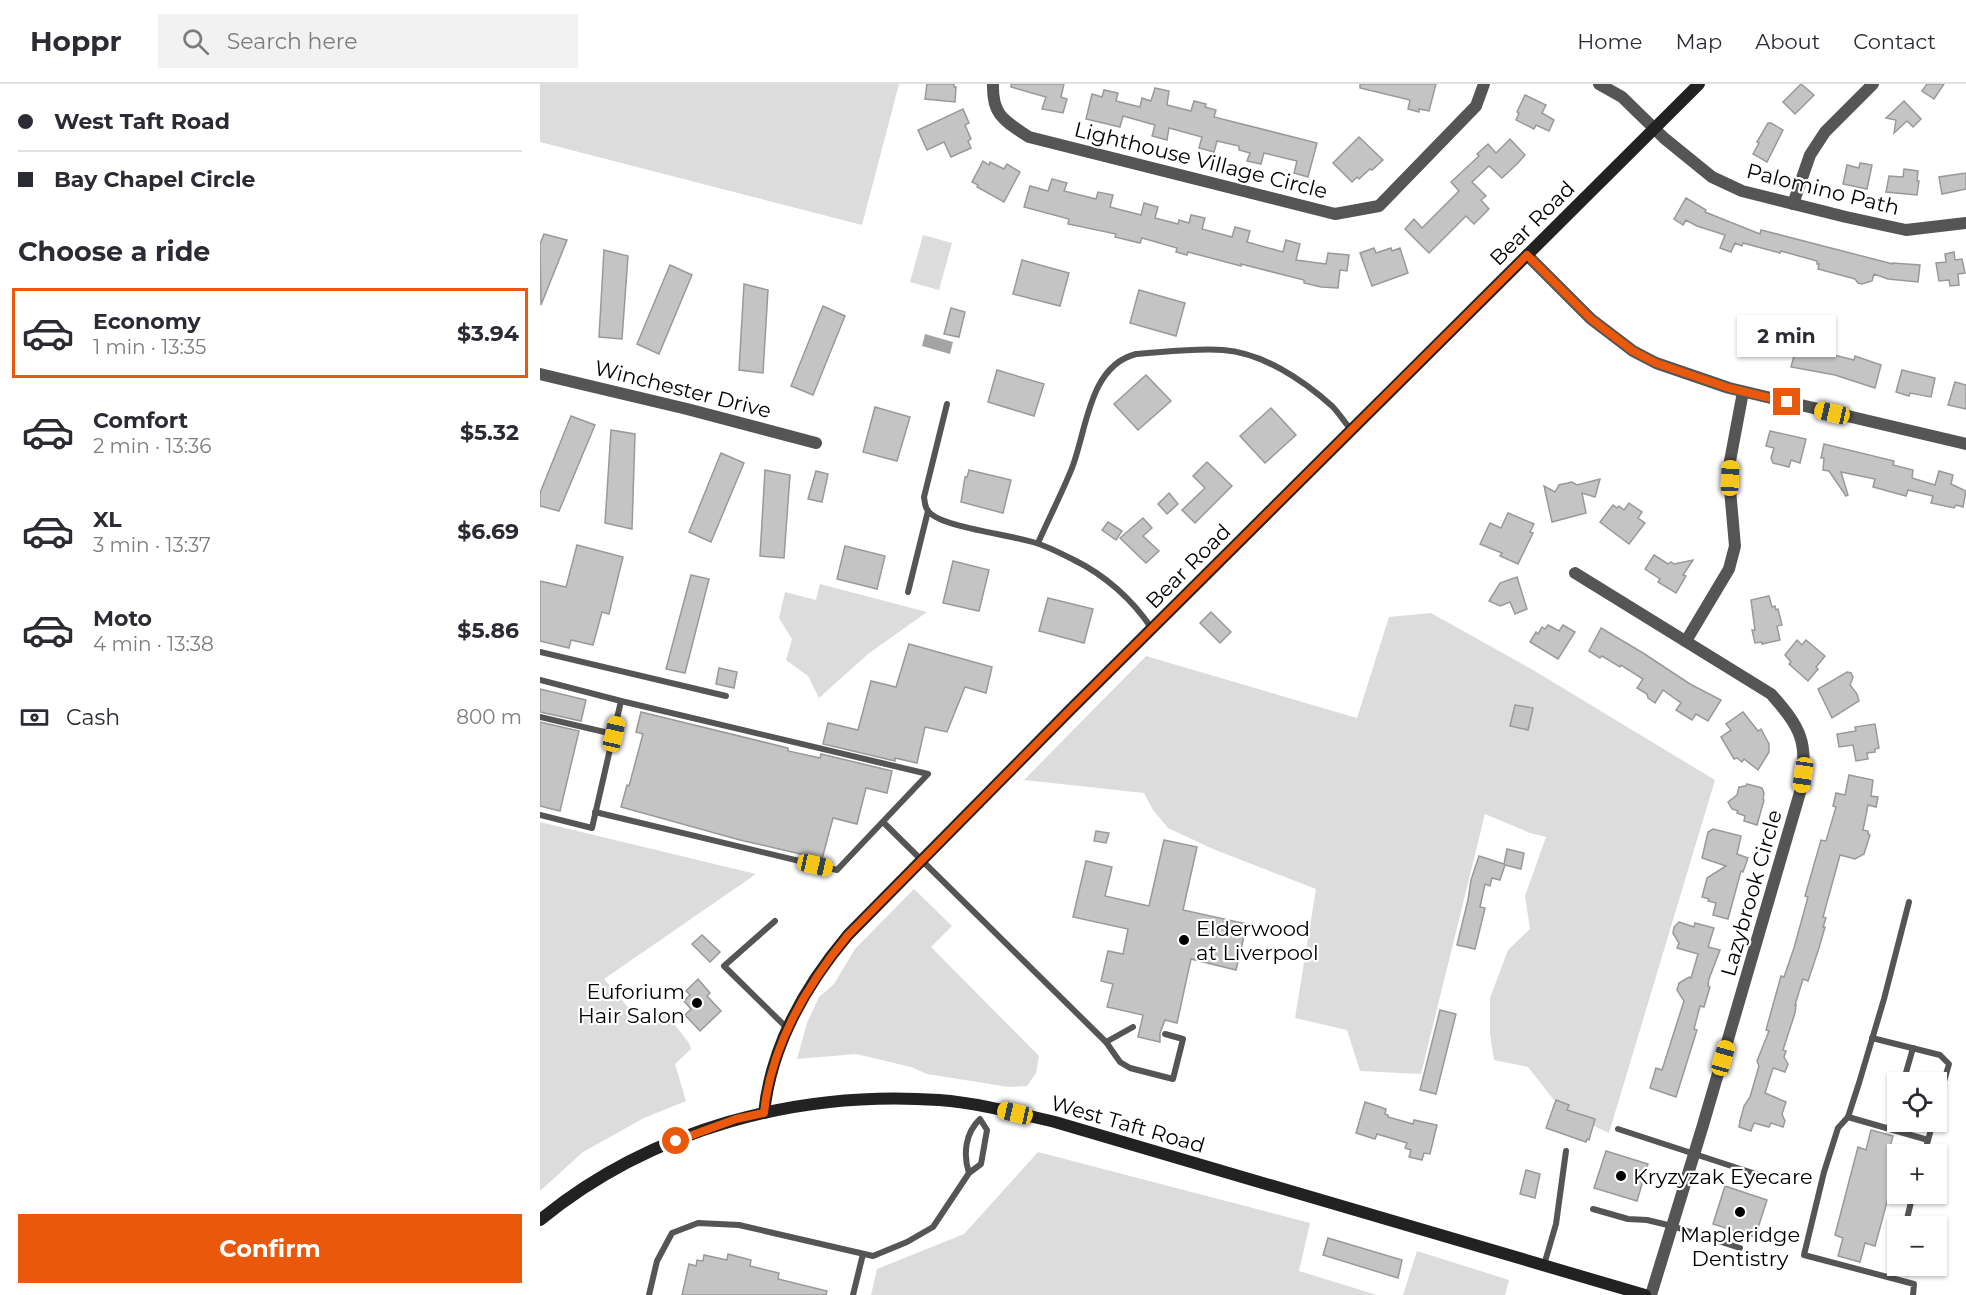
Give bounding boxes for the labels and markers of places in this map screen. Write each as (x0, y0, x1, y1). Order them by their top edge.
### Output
place label: Elderwood at Liverpool (1196, 916, 1319, 965)
marker: Elderwood at Liverpool (1177, 933, 1191, 947)
place label: Euforium Hair Salon (578, 979, 685, 1028)
marker: Euforium Hair Salon (690, 996, 704, 1010)
place label: Kryzyzak Eyecare (1633, 1164, 1813, 1189)
marker: Kryzyzak Eyecare (1614, 1169, 1628, 1183)
marker: Mapleridge Dentistry (1733, 1205, 1747, 1219)
place label: Mapleridge Dentistry (1680, 1222, 1800, 1271)

